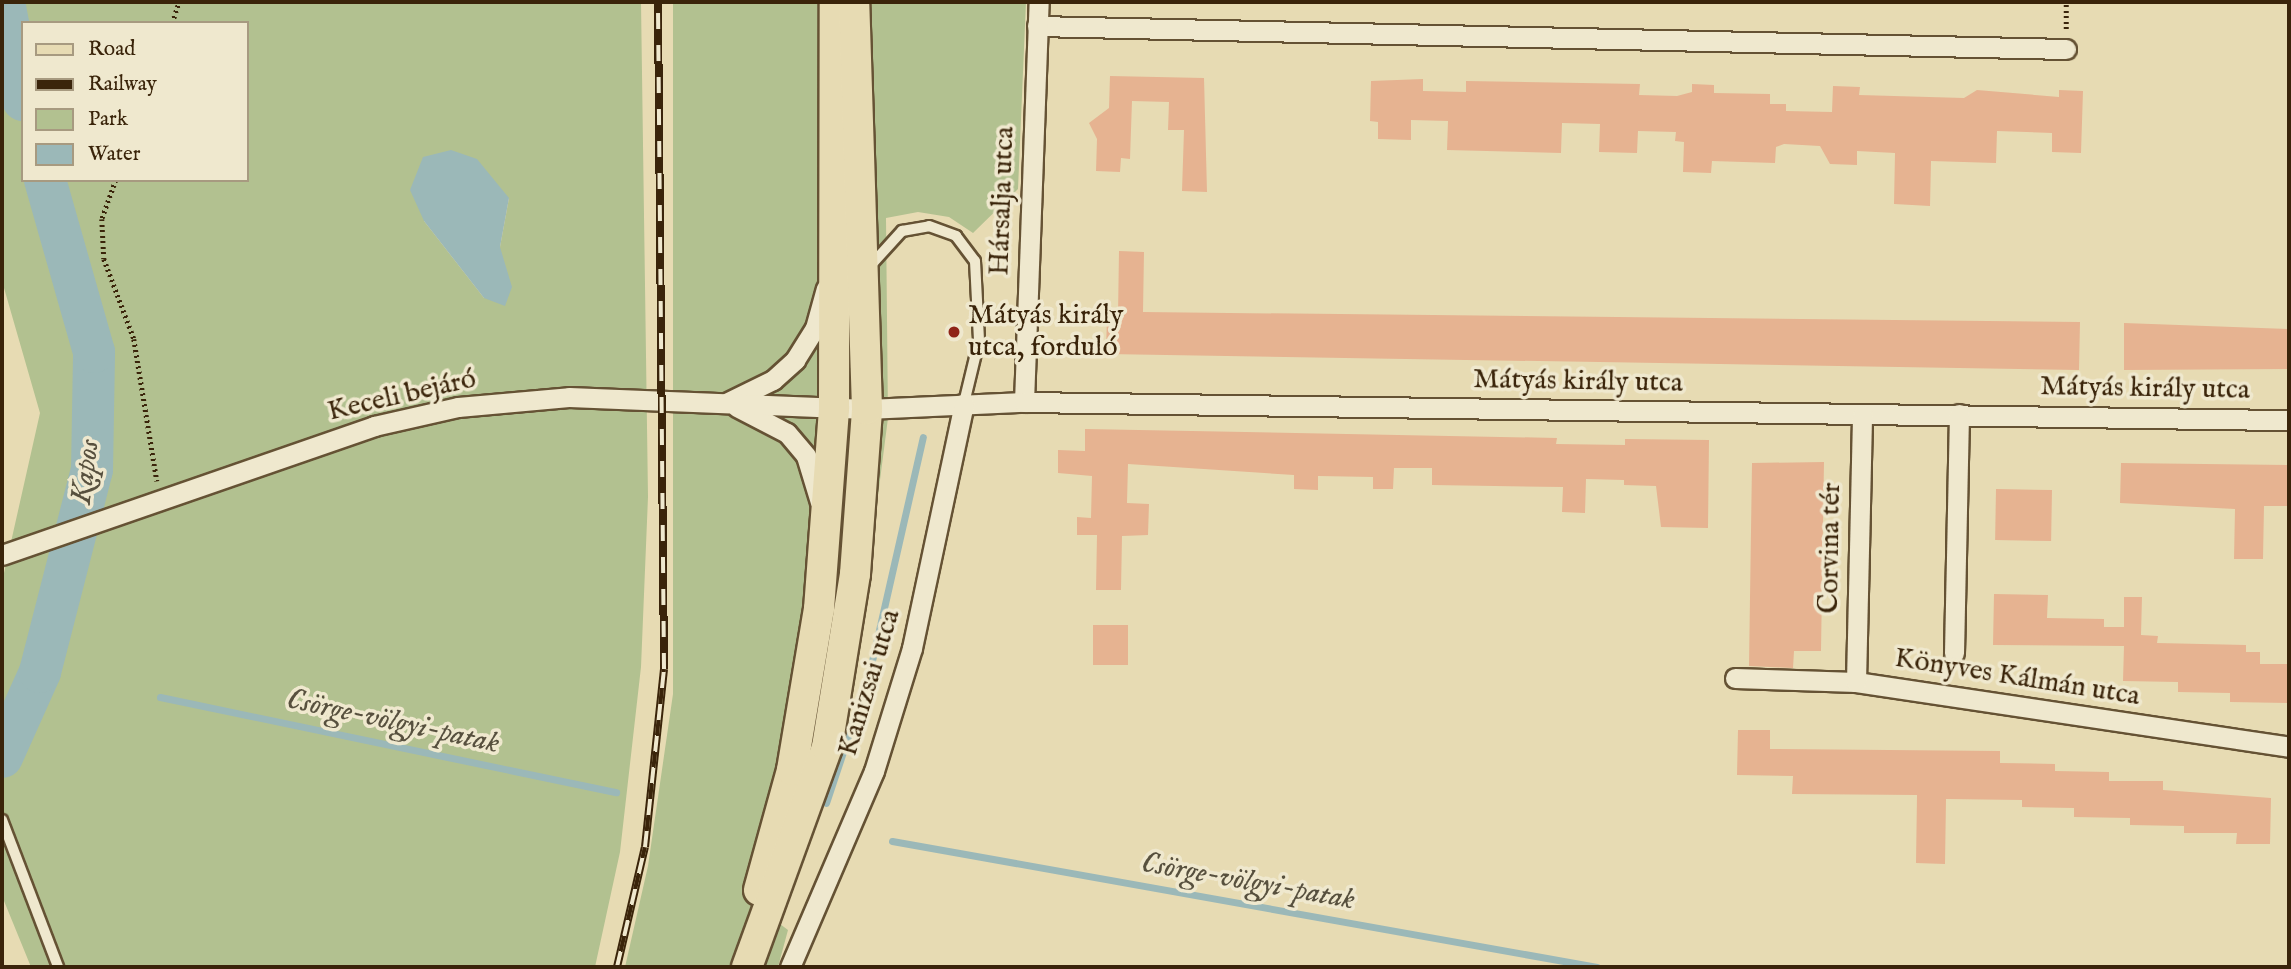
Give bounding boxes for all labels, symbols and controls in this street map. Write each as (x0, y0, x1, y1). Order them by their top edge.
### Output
legend (21, 21, 248, 182)
text: Road (88, 36, 135, 63)
text: Railway (88, 71, 157, 98)
text: Park (88, 106, 128, 133)
street label: Hársalja utca (984, 126, 1022, 276)
text: Water (88, 141, 140, 168)
place label: Mátyás király utca, forduló (968, 299, 1124, 365)
marker: Mátyás király utca, forduló (946, 324, 962, 340)
street label: Keceli bejáró (325, 363, 479, 429)
street label: Mátyás király utca (1473, 363, 1683, 401)
street label: Mátyás király utca (2040, 370, 2250, 408)
water label: Kapos (64, 438, 108, 506)
street label: Corvina tér (1813, 482, 1849, 614)
street label: Kanizsai utca (832, 606, 908, 760)
street label: Könyves Kálmán utca (1892, 642, 2142, 714)
water label: Csörge-völgyi-patak (283, 682, 503, 762)
water label: Csörge-völgyi-patak (1138, 845, 1358, 919)

